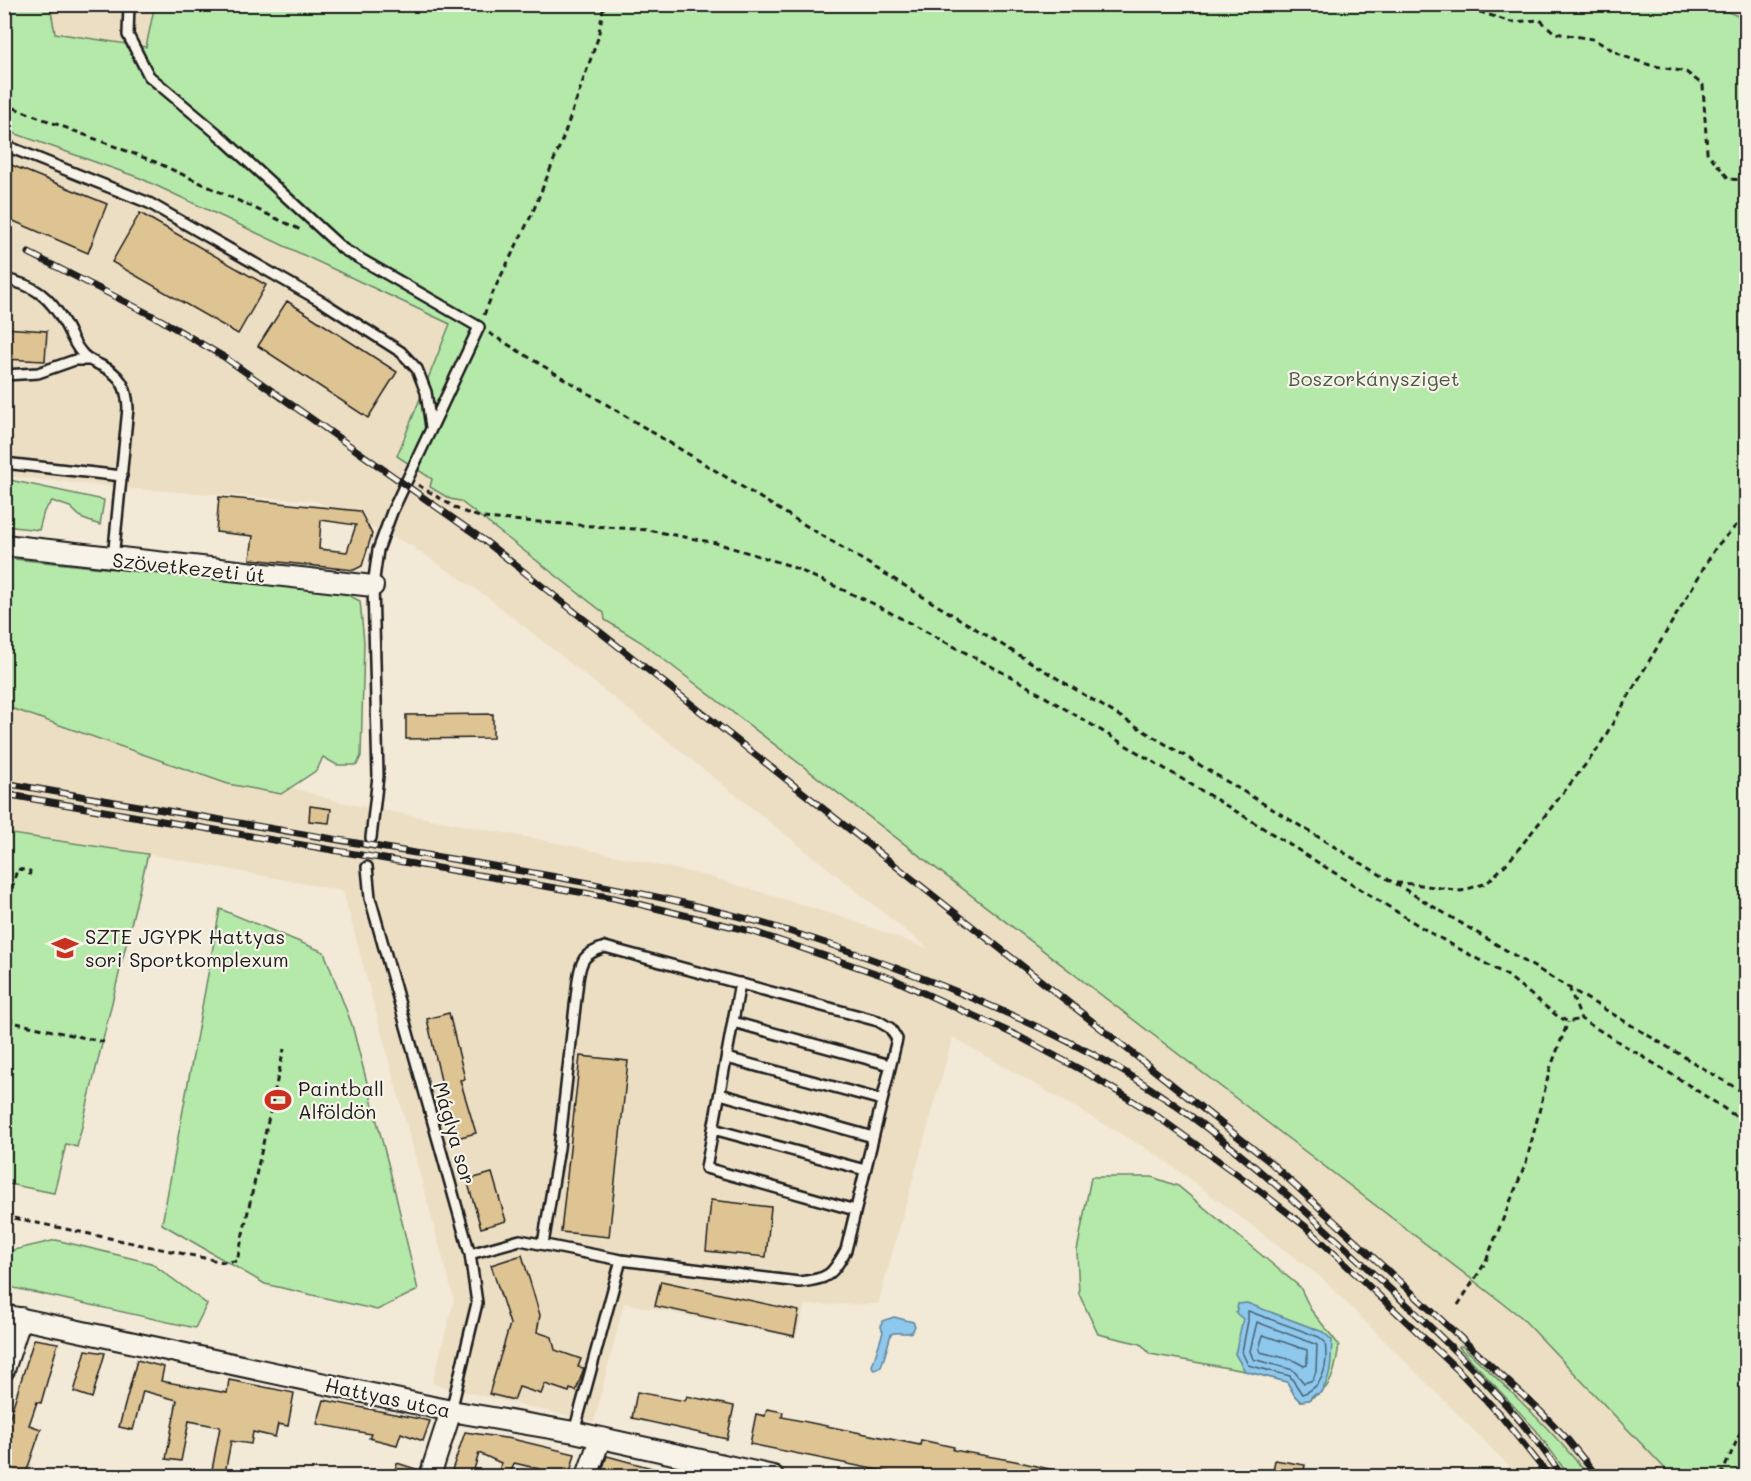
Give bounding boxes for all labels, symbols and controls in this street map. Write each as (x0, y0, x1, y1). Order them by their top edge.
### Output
park label: Boszorkánysziget (1288, 365, 1460, 391)
street label: Szövetkezeti út (111, 546, 267, 588)
place label: SZTE JGYPK Hattyas sori Sportkomplexum (85, 923, 289, 972)
school or university icon: SZTE JGYPK Hattyas sori Sportkomplexum (50, 933, 80, 963)
place label: Paintball Alföldön (298, 1075, 384, 1124)
street label: Máglya sor (428, 1078, 482, 1188)
sports icon: Paintball Alföldön (263, 1085, 293, 1115)
street label: Hattyas utca (323, 1371, 453, 1423)

